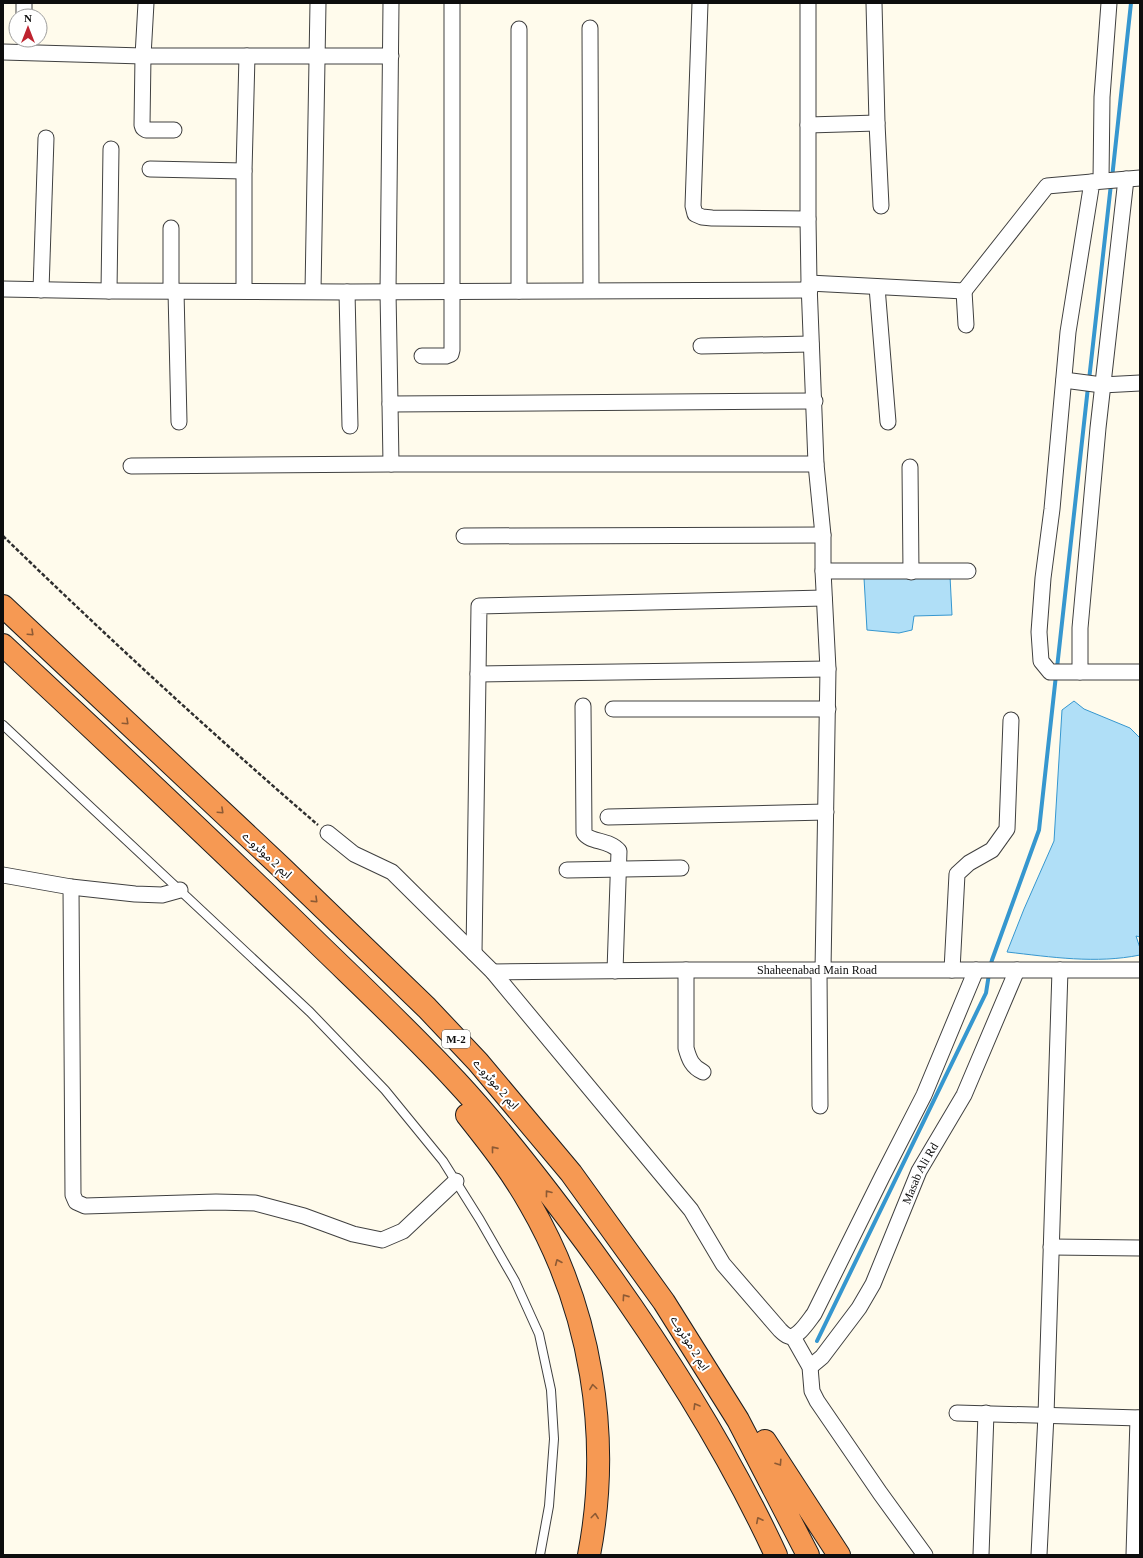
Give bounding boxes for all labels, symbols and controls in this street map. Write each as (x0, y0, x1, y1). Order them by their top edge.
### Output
north arrow (8, 8, 48, 48)
text: N (24, 12, 32, 24)
one-way arrow (27, 628, 34, 635)
one-way arrow (121, 717, 129, 725)
one-way arrow (216, 806, 224, 814)
street label: ایم 2 موٹروے (238, 829, 295, 883)
one-way arrow (310, 895, 318, 903)
street label: Shaheenabad Main Road (757, 963, 877, 977)
road number: M-2 (442, 1030, 470, 1048)
street label: ایم 2 موٹروے (469, 1056, 522, 1113)
street label: Masab Ali Rd (899, 1140, 941, 1206)
one-way arrow (492, 1147, 499, 1154)
one-way arrow (546, 1190, 553, 1197)
one-way arrow (555, 1259, 563, 1267)
one-way arrow (623, 1295, 630, 1302)
street label: ایم 2 موٹروے (666, 1313, 712, 1374)
one-way arrow (589, 1384, 598, 1390)
one-way arrow (693, 1403, 700, 1410)
one-way arrow (774, 1459, 781, 1466)
one-way arrow (590, 1513, 599, 1520)
one-way arrow (756, 1517, 763, 1524)

